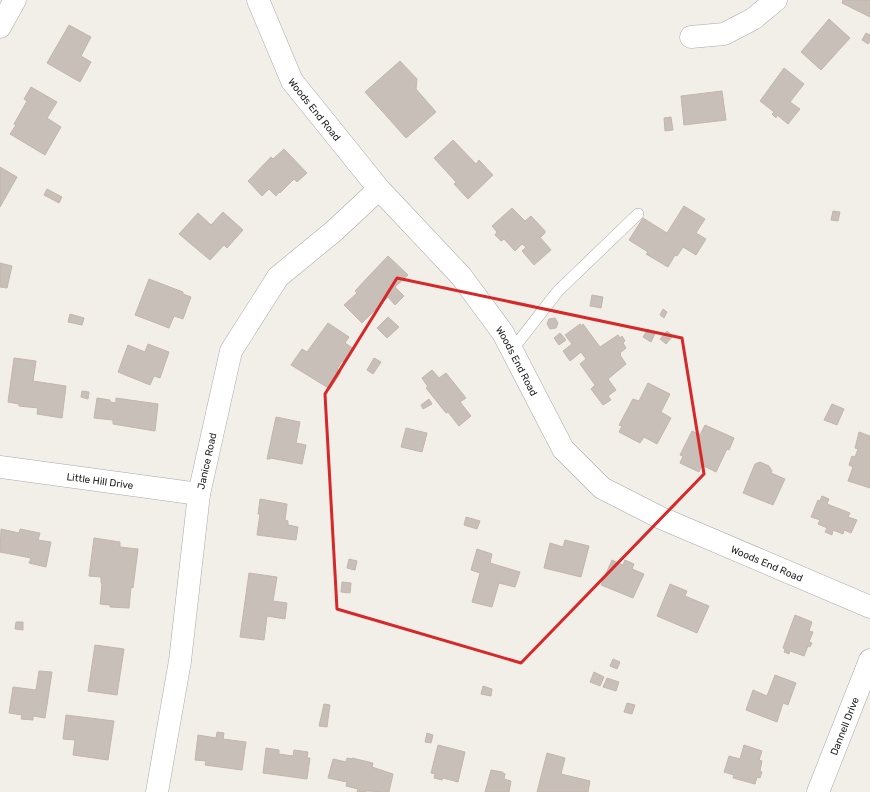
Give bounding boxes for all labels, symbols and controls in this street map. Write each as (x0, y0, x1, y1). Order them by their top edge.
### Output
street label: Woods End Road (285, 76, 343, 144)
street label: Woods End Road (493, 324, 539, 398)
street label: Janice Road (195, 432, 220, 491)
street label: Little Hill Drive (66, 471, 135, 492)
street label: Woods End Road (729, 543, 804, 585)
street label: Dannell Drive (828, 695, 862, 757)

